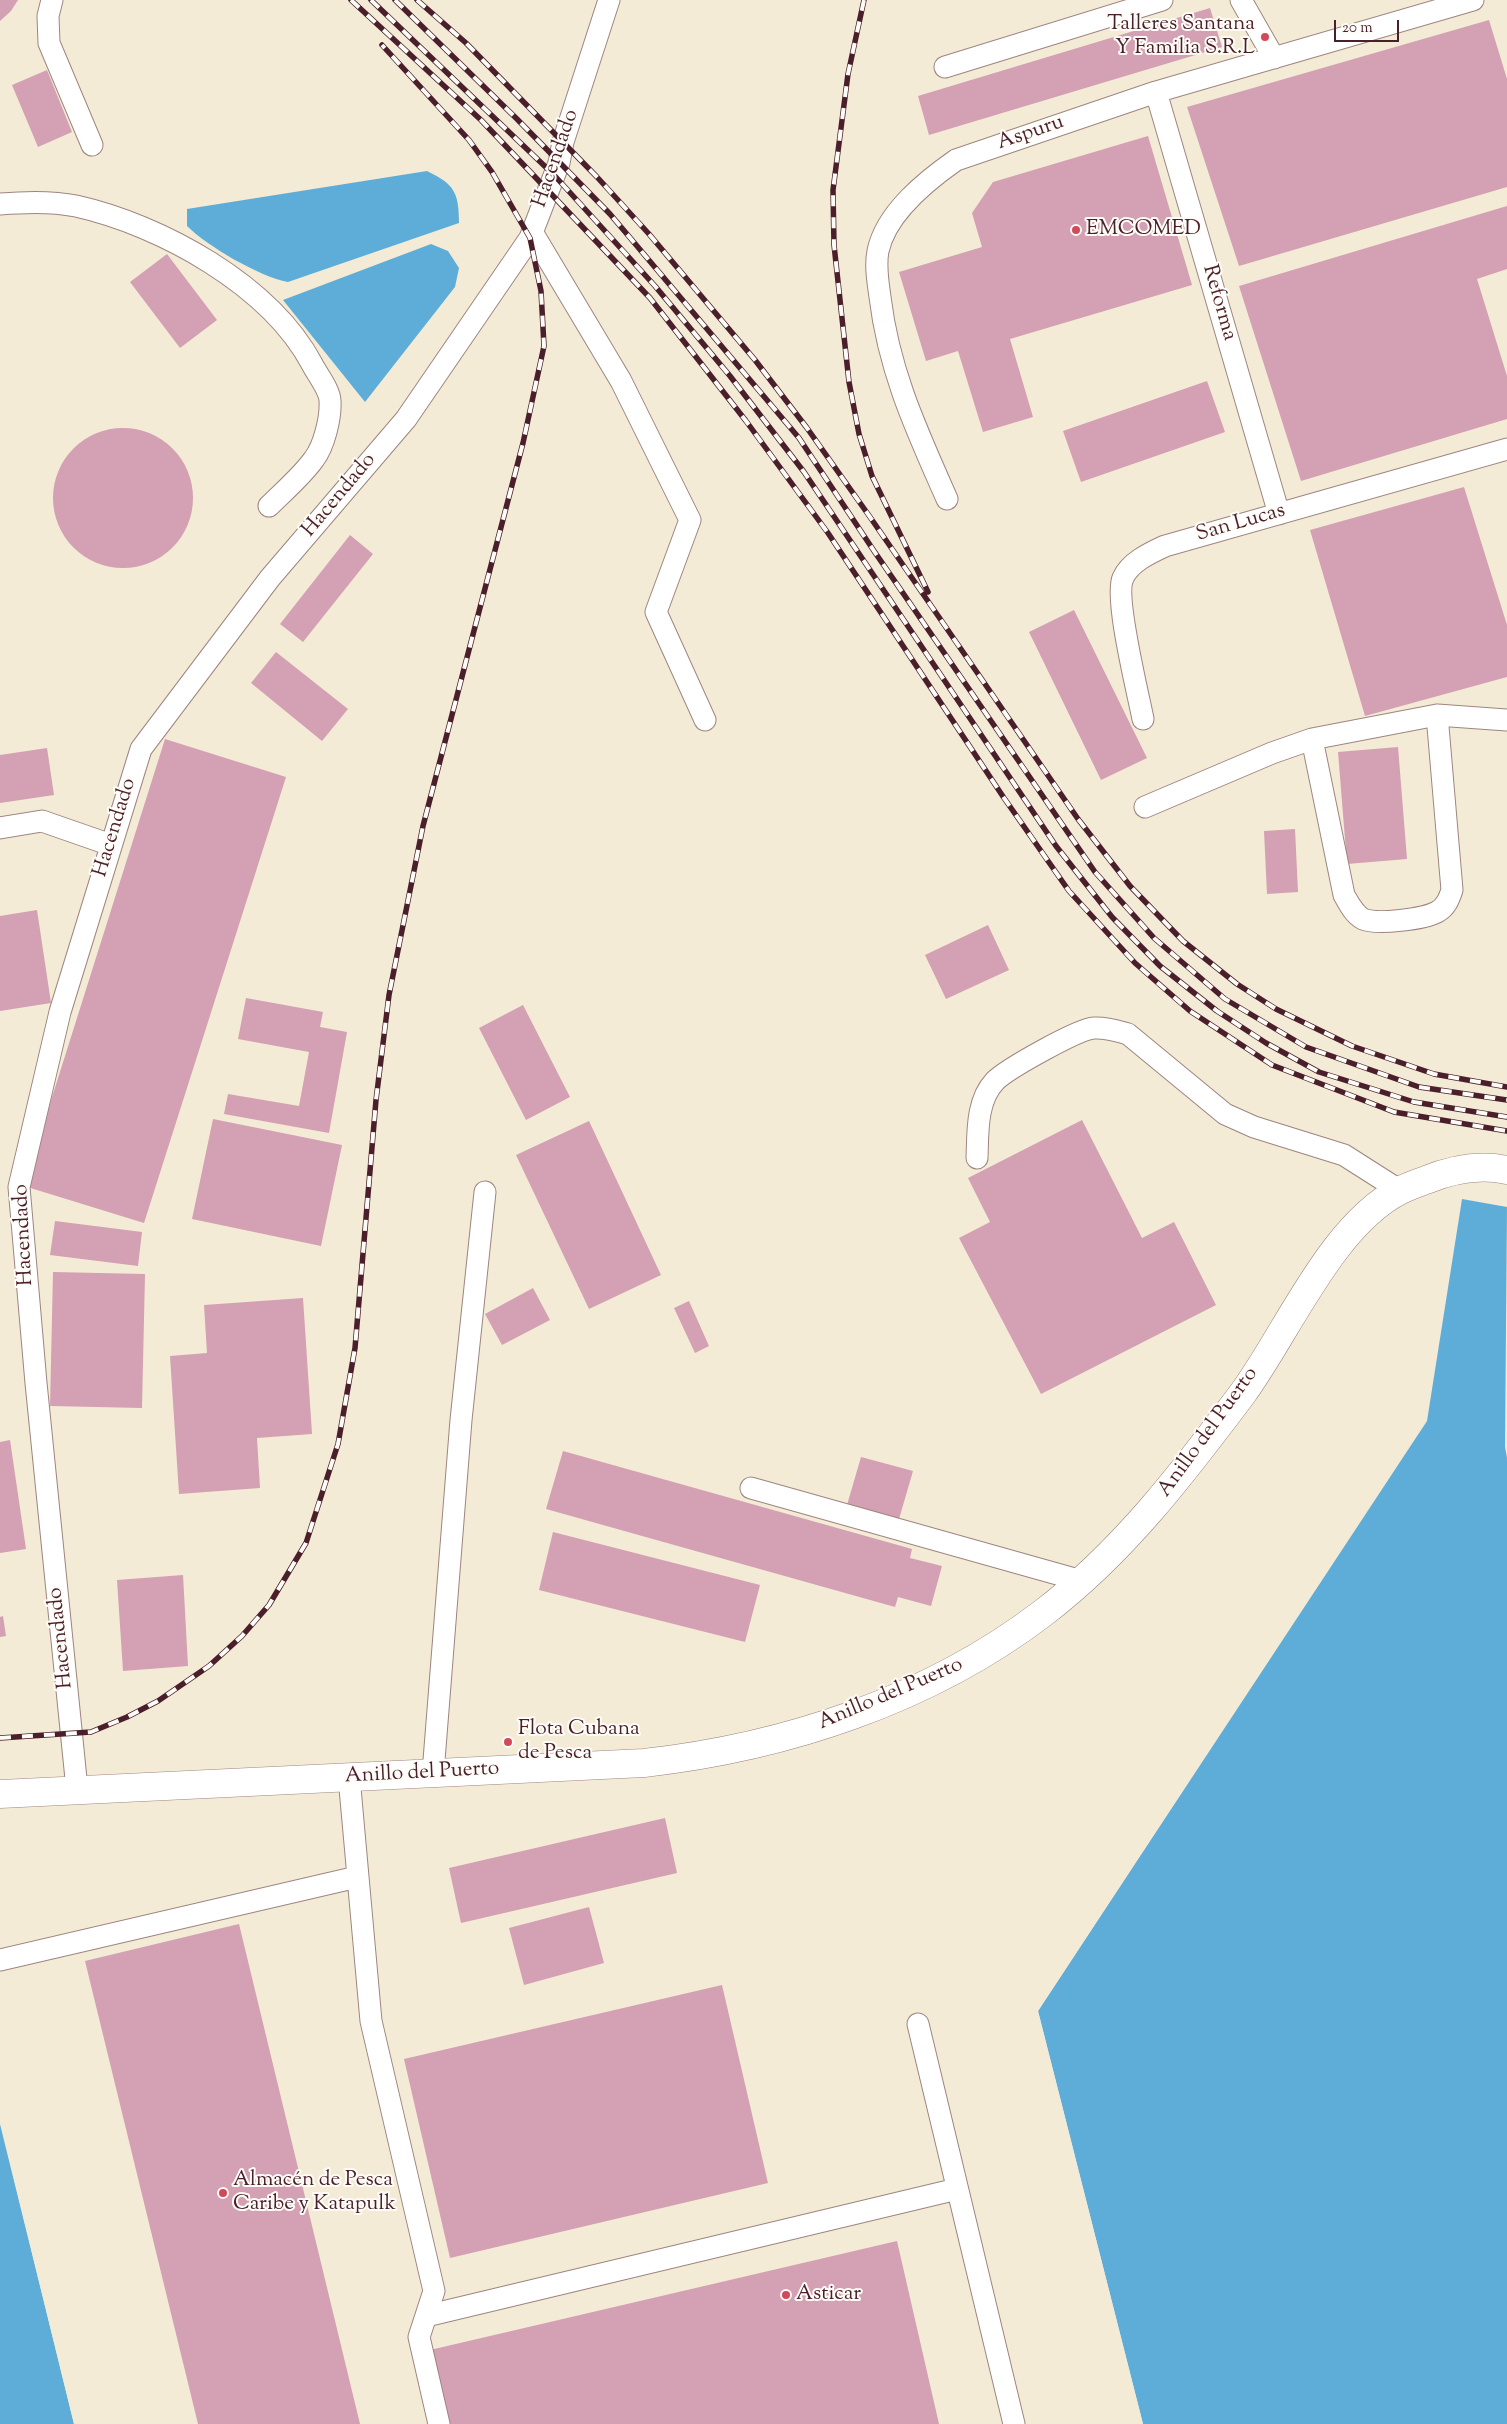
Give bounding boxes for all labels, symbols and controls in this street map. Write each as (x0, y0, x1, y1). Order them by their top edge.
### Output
scale bar (1337, 10, 1402, 42)
place label: Talleres Santana Y Familia S.R.L (1107, 12, 1255, 62)
text: 20 m (1342, 18, 1373, 39)
marker: Talleres Santana Y Familia S.R.L (1259, 31, 1271, 43)
street label: Hacendado (529, 107, 585, 211)
street label: Aspuru (994, 111, 1068, 157)
place label: EMCOMED (1086, 217, 1201, 243)
marker: EMCOMED (1070, 224, 1082, 236)
street label: Reforma (1195, 262, 1241, 344)
street label: Hacendado (298, 449, 382, 543)
street label: San Lucas (1194, 499, 1288, 549)
street label: Hacendado (89, 776, 143, 880)
street label: Hacendado (10, 1183, 40, 1287)
street label: Anillo del Puerto (1153, 1363, 1265, 1503)
street label: Hacendado (44, 1586, 80, 1690)
street label: Anillo del Puerto (815, 1653, 967, 1737)
place label: Flota Cubana de Pesca (518, 1717, 640, 1767)
marker: Flota Cubana de Pesca (502, 1736, 514, 1748)
street label: Anillo del Puerto (344, 1757, 500, 1791)
place label: Almacén de Pesca Caribe y Katapulk (233, 2168, 396, 2218)
marker: Almacén de Pesca Caribe y Katapulk (217, 2187, 229, 2199)
place label: Asticar (796, 2282, 861, 2308)
marker: Asticar (780, 2289, 792, 2301)

